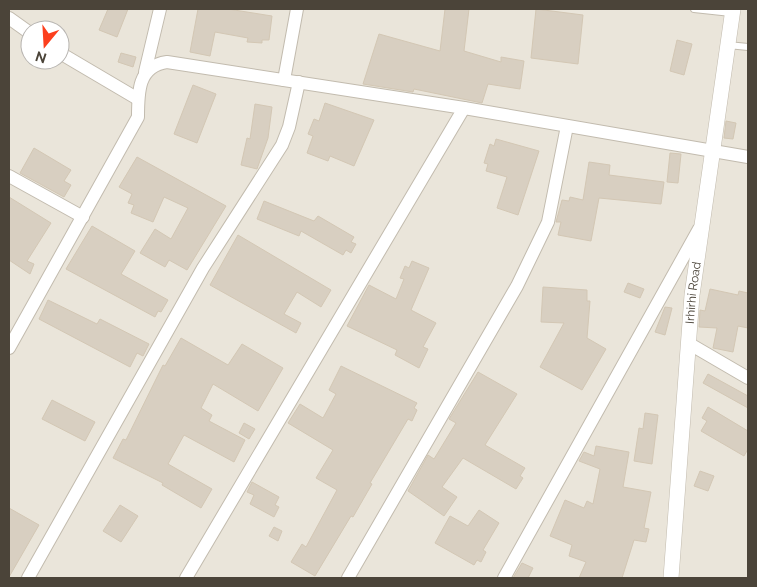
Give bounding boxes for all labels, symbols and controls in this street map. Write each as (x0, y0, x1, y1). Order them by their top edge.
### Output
north arrow (20, 20, 70, 70)
text: N (33, 48, 49, 67)
street label: Irhirhi Road (683, 261, 704, 324)

